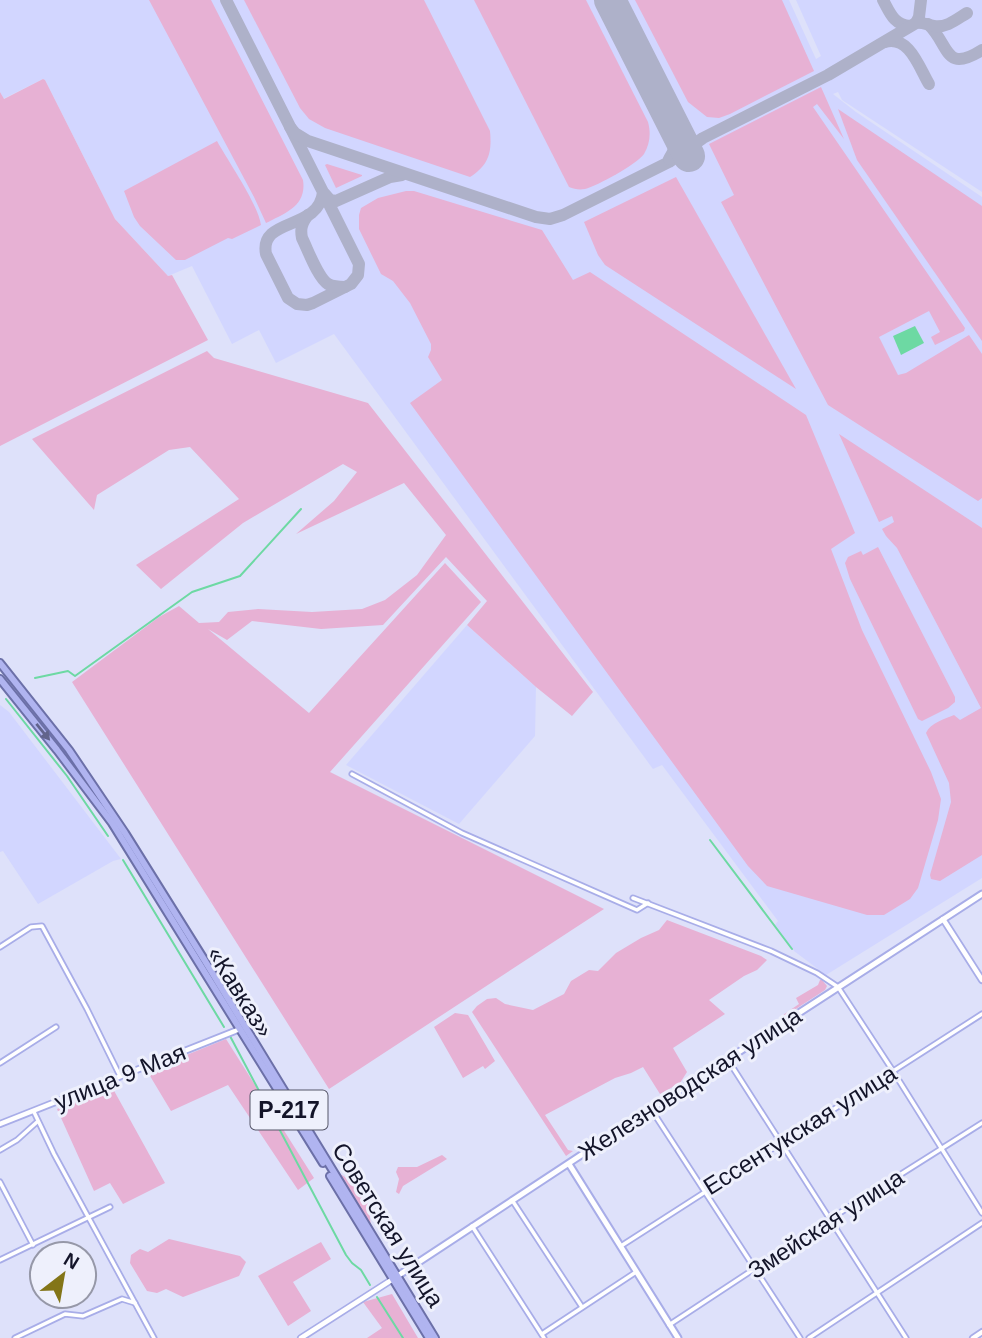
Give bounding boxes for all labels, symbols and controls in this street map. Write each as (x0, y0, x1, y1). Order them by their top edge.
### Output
one-way arrow (35, 724, 50, 741)
street label: «Кавказ» (202, 941, 279, 1042)
street label: Железноводская улица (573, 1001, 807, 1166)
street label: улица 9 Мая (50, 1038, 189, 1115)
street label: Ессентукская улица (698, 1059, 902, 1200)
road number: Р-217 (250, 1091, 328, 1130)
street label: Советская улица (327, 1138, 450, 1312)
street label: Змейская улица (743, 1163, 909, 1284)
north arrow (28, 1240, 98, 1310)
text: N (60, 1248, 83, 1273)

